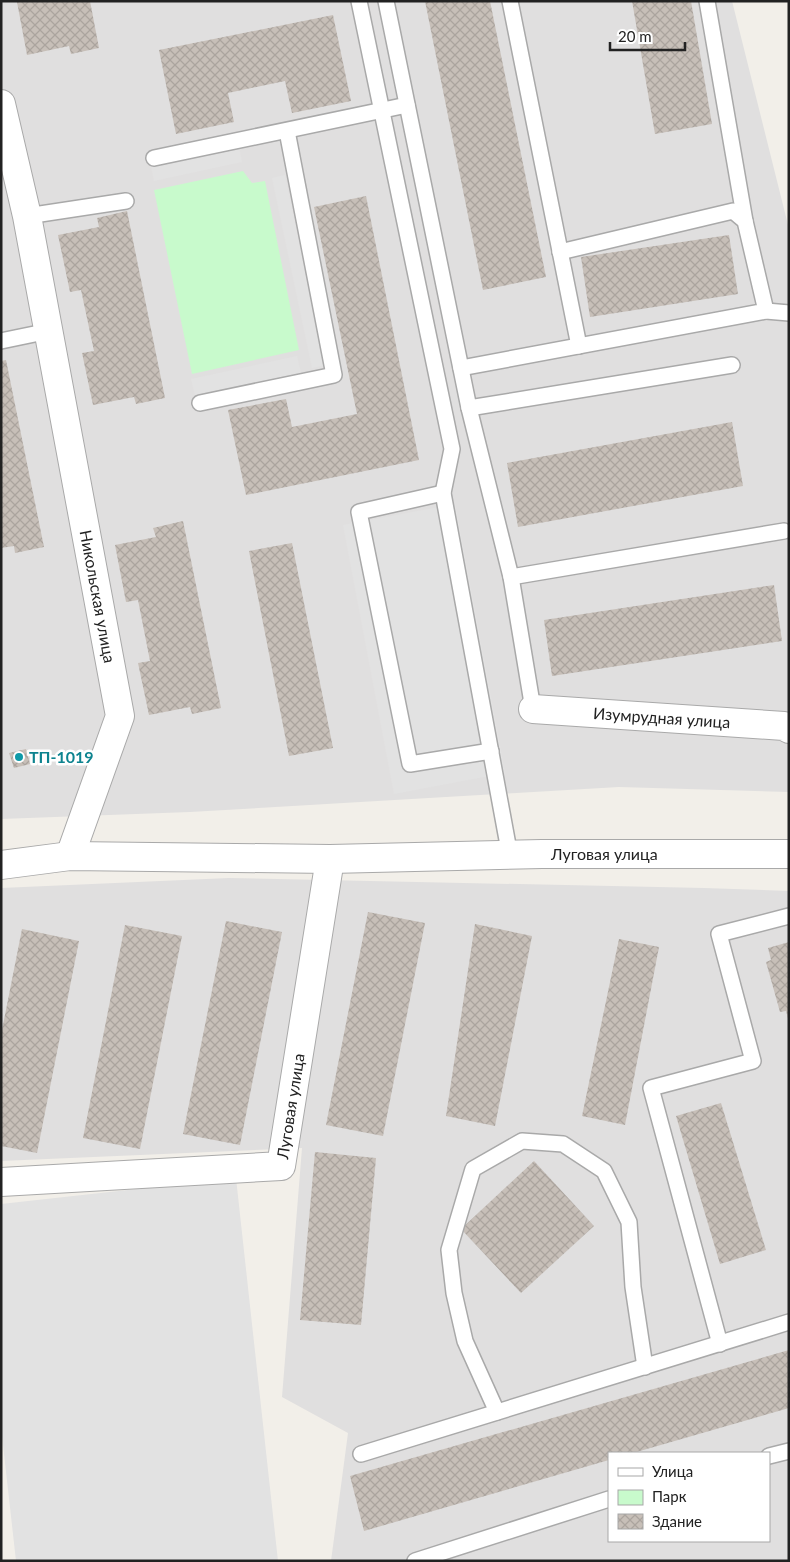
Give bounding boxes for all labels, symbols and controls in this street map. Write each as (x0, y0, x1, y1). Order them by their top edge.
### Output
scale bar (610, 20, 685, 52)
text: 20 m (618, 27, 652, 45)
street label: Никольская улица (77, 528, 120, 664)
street label: Изумрудная улица (593, 703, 731, 731)
place label: ТП-1019 (29, 747, 94, 766)
marker: ТП-1019 (13, 751, 25, 763)
street label: Луговая улица (550, 844, 658, 863)
street label: Луговая улица (272, 1052, 308, 1161)
legend (608, 1452, 770, 1542)
text: Улица (652, 1462, 693, 1480)
text: Парк (652, 1487, 687, 1505)
text: Здание (652, 1512, 702, 1530)

